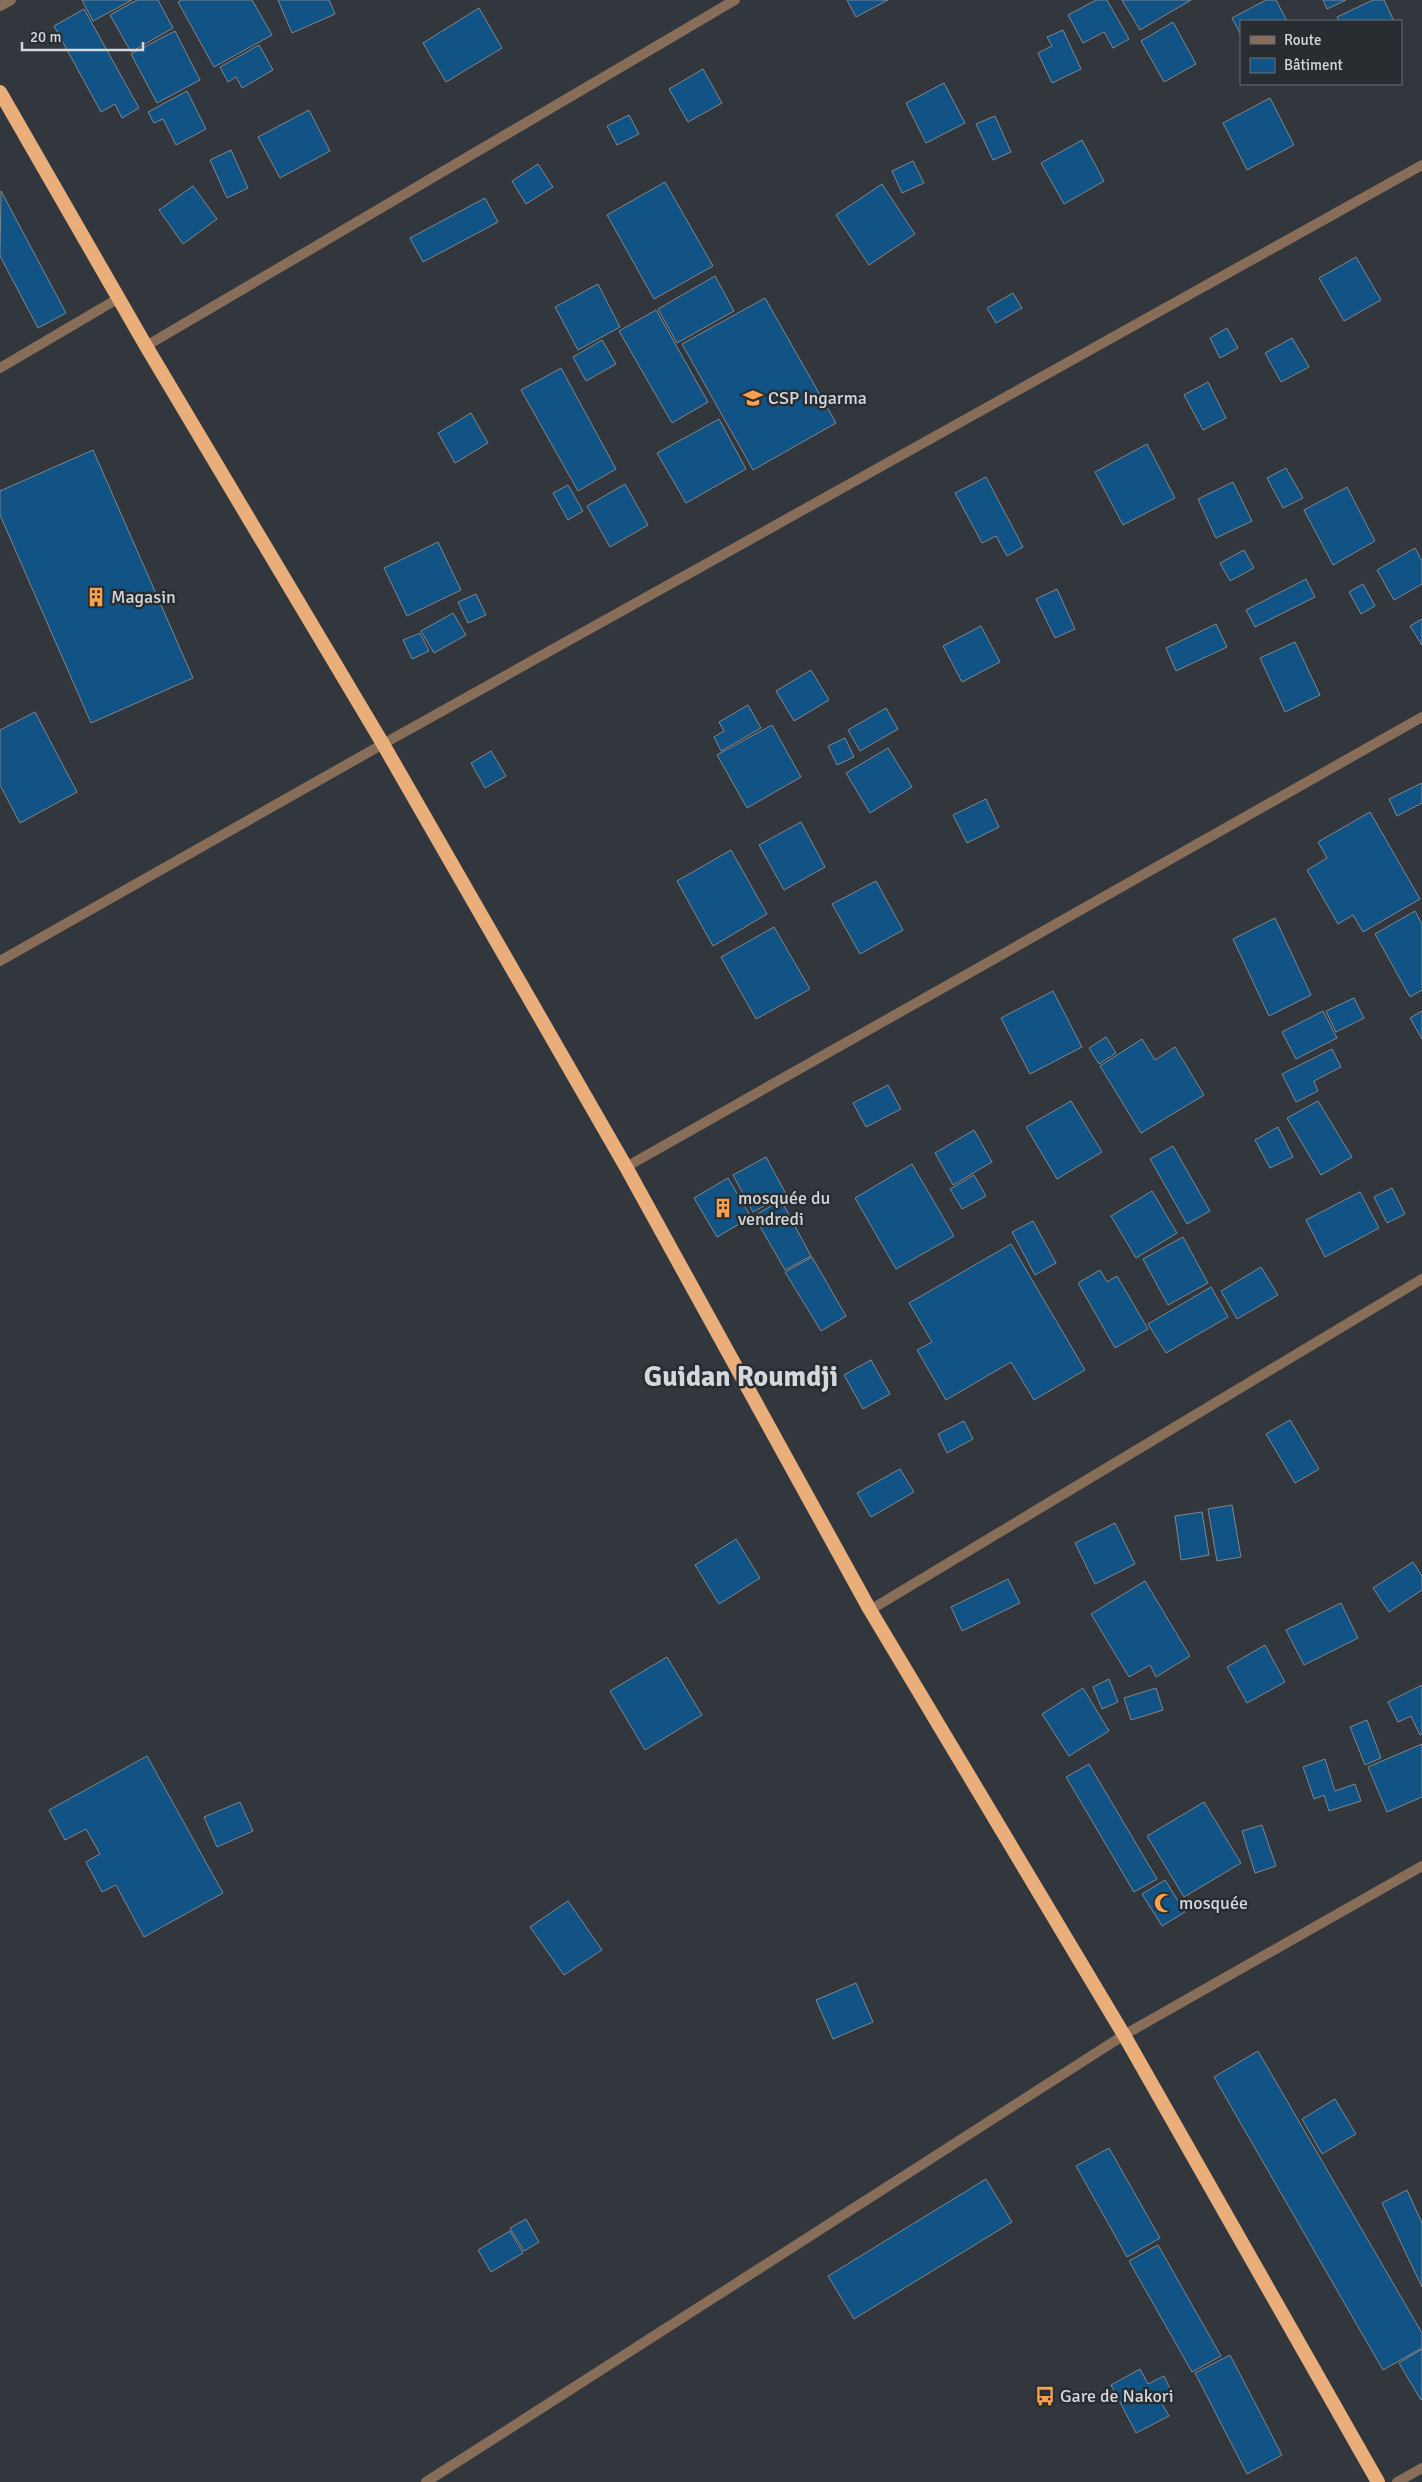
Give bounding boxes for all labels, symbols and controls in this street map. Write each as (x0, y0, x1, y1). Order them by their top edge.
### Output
scale bar (22, 20, 144, 52)
legend (1240, 20, 1402, 85)
text: 20 m (30, 28, 61, 46)
text: Route (1284, 31, 1321, 49)
text: Bâtiment (1284, 56, 1343, 74)
school or university icon: CSP Ingarma (742, 387, 764, 409)
place label: CSP Ingarma (768, 387, 867, 409)
building icon: Magasin (85, 586, 107, 608)
place label: Magasin (111, 586, 176, 608)
place label: mosquée du vendredi (738, 1187, 830, 1230)
building icon: mosquée du vendredi (712, 1197, 734, 1219)
district label: Guidan Roumdji (644, 1360, 838, 1394)
mosque icon: mosquée (1153, 1892, 1175, 1914)
place label: mosquée (1179, 1892, 1248, 1914)
bus stop icon: Gare de Nakori (1034, 2385, 1056, 2407)
place label: Gare de Nakori (1060, 2385, 1174, 2407)

